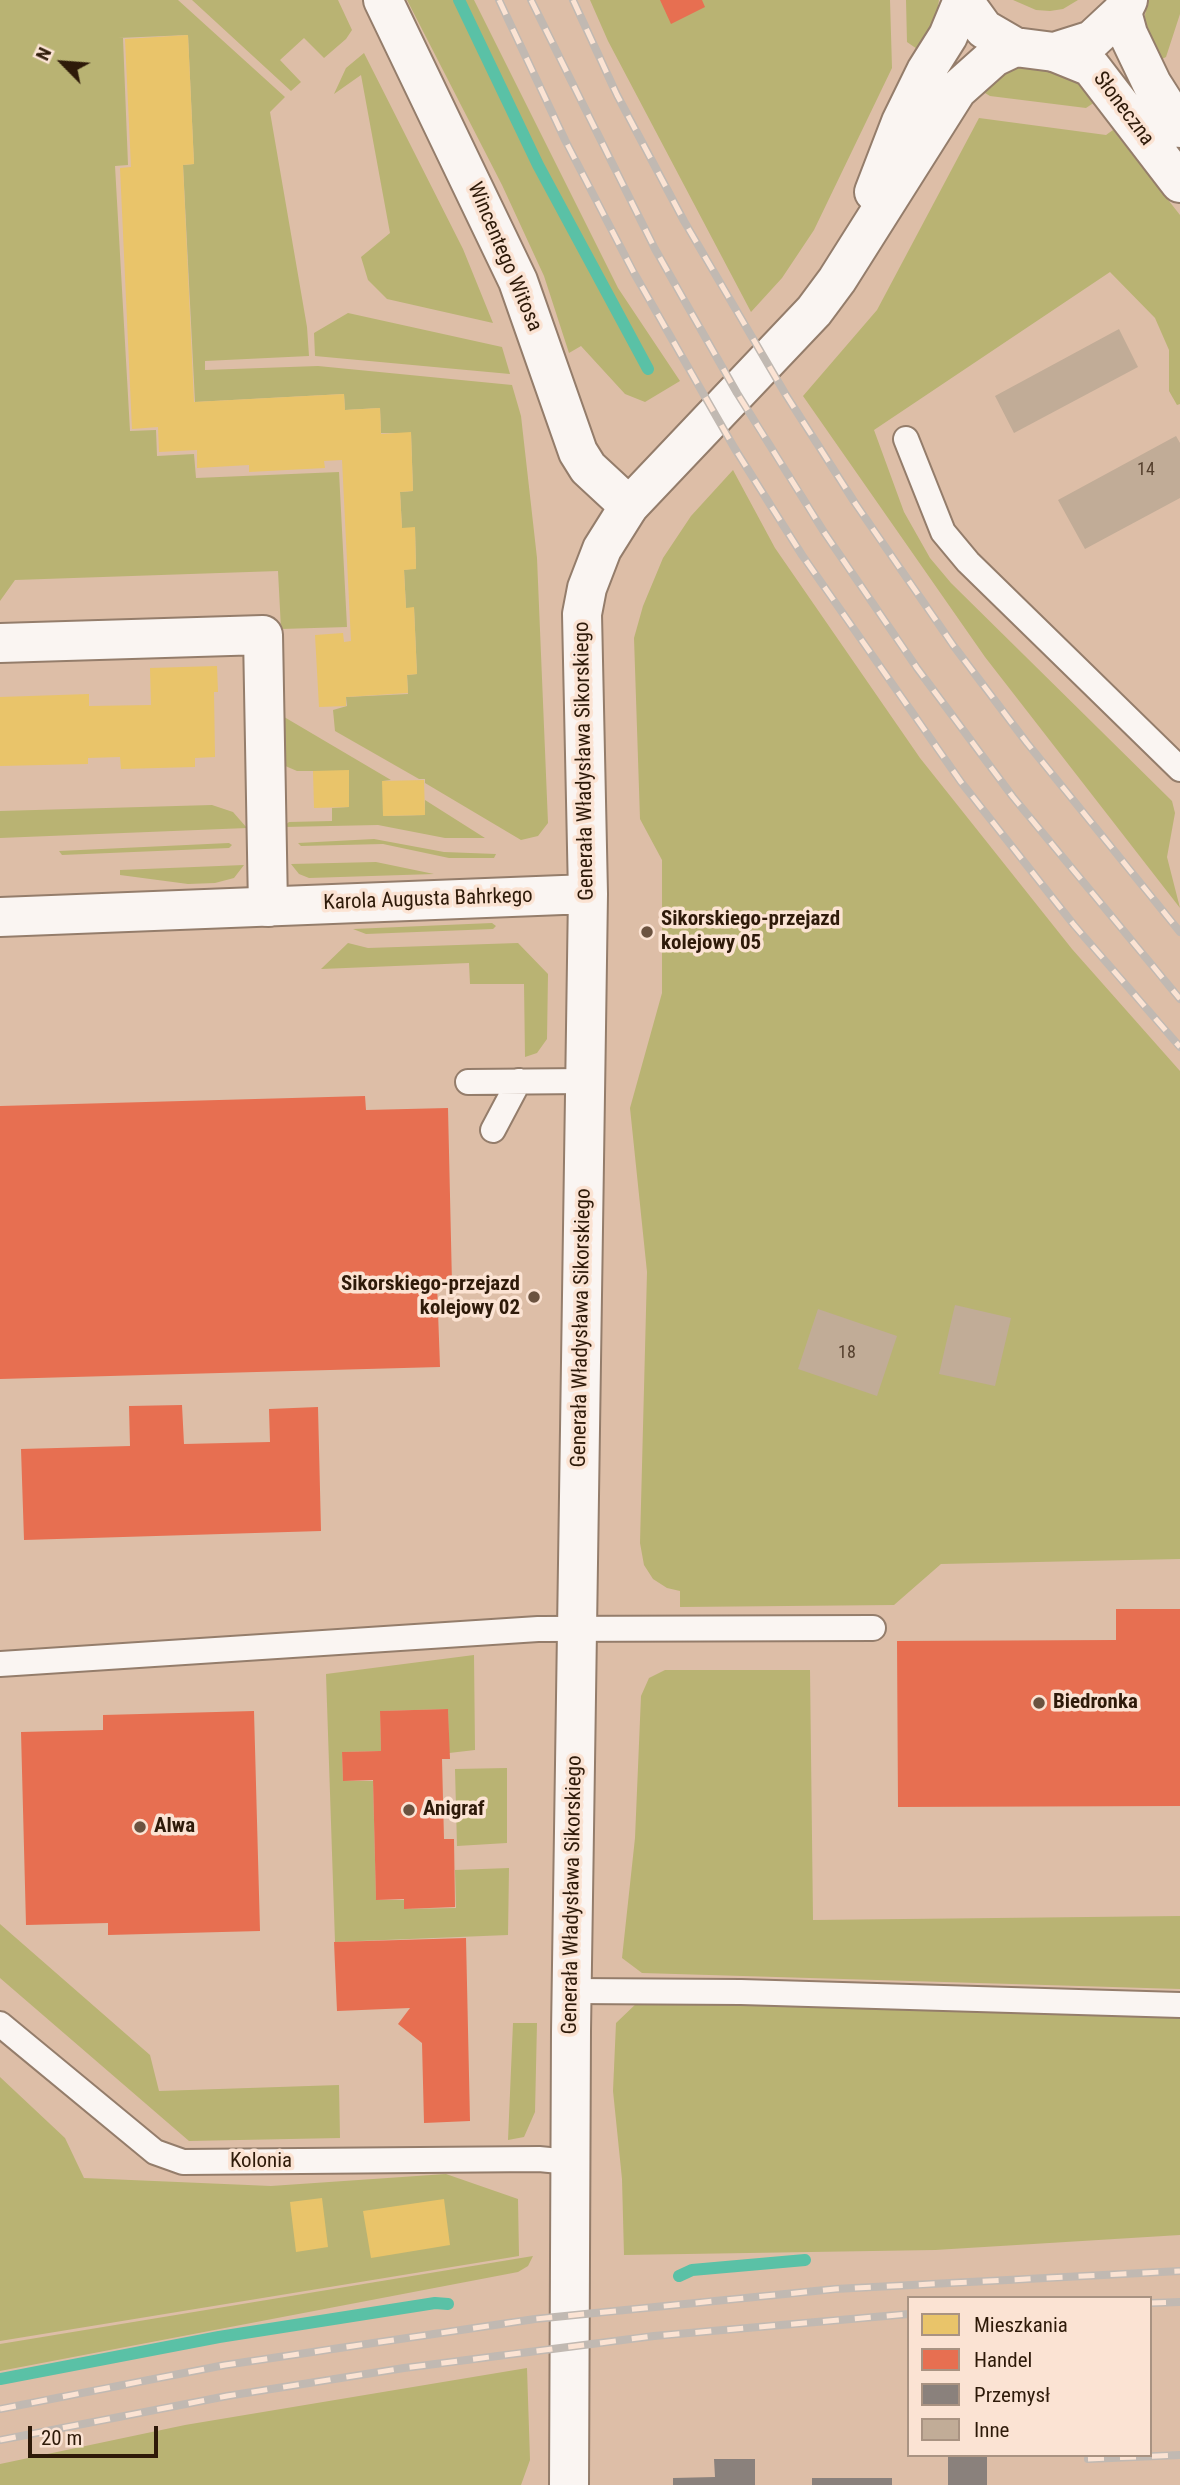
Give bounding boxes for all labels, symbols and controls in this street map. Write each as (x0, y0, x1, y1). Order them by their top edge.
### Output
north arrow (28, 28, 98, 98)
text: N (31, 44, 56, 64)
street label: Słoneczna (1087, 67, 1159, 151)
street label: Wincentego Witosa (461, 179, 547, 335)
house number: 14 (1137, 459, 1155, 481)
street label: Generała Władysława Sikorskiego (570, 621, 600, 901)
street label: Karola Augusta Bahrkego (323, 884, 533, 916)
place label: Sikorskiego-przejazd kolejowy 05 (661, 907, 840, 957)
marker: Sikorskiego-przejazd kolejowy 05 (639, 924, 655, 940)
street label: Generała Władysława Sikorskiego (567, 1188, 597, 1468)
place label: Sikorskiego-przejazd kolejowy 02 (341, 1272, 520, 1322)
marker: Sikorskiego-przejazd kolejowy 02 (526, 1289, 542, 1305)
house number: 18 (838, 1342, 856, 1364)
place label: Biedronka (1053, 1690, 1138, 1716)
marker: Biedronka (1031, 1695, 1047, 1711)
street label: Generała Władysława Sikorskiego (558, 1755, 588, 2035)
place label: Anigraf (423, 1797, 485, 1823)
marker: Anigraf (401, 1802, 417, 1818)
place label: Alwa (154, 1814, 195, 1840)
marker: Alwa (132, 1819, 148, 1835)
street label: Kolonia (230, 2149, 292, 2175)
legend (907, 2296, 1152, 2457)
text: Mieszkania (974, 2313, 1068, 2337)
text: Handel (974, 2348, 1032, 2372)
text: Przemysł (974, 2383, 1050, 2407)
scale bar (32, 2412, 161, 2456)
text: Inne (974, 2418, 1009, 2442)
text: 20 m (41, 2426, 82, 2450)

